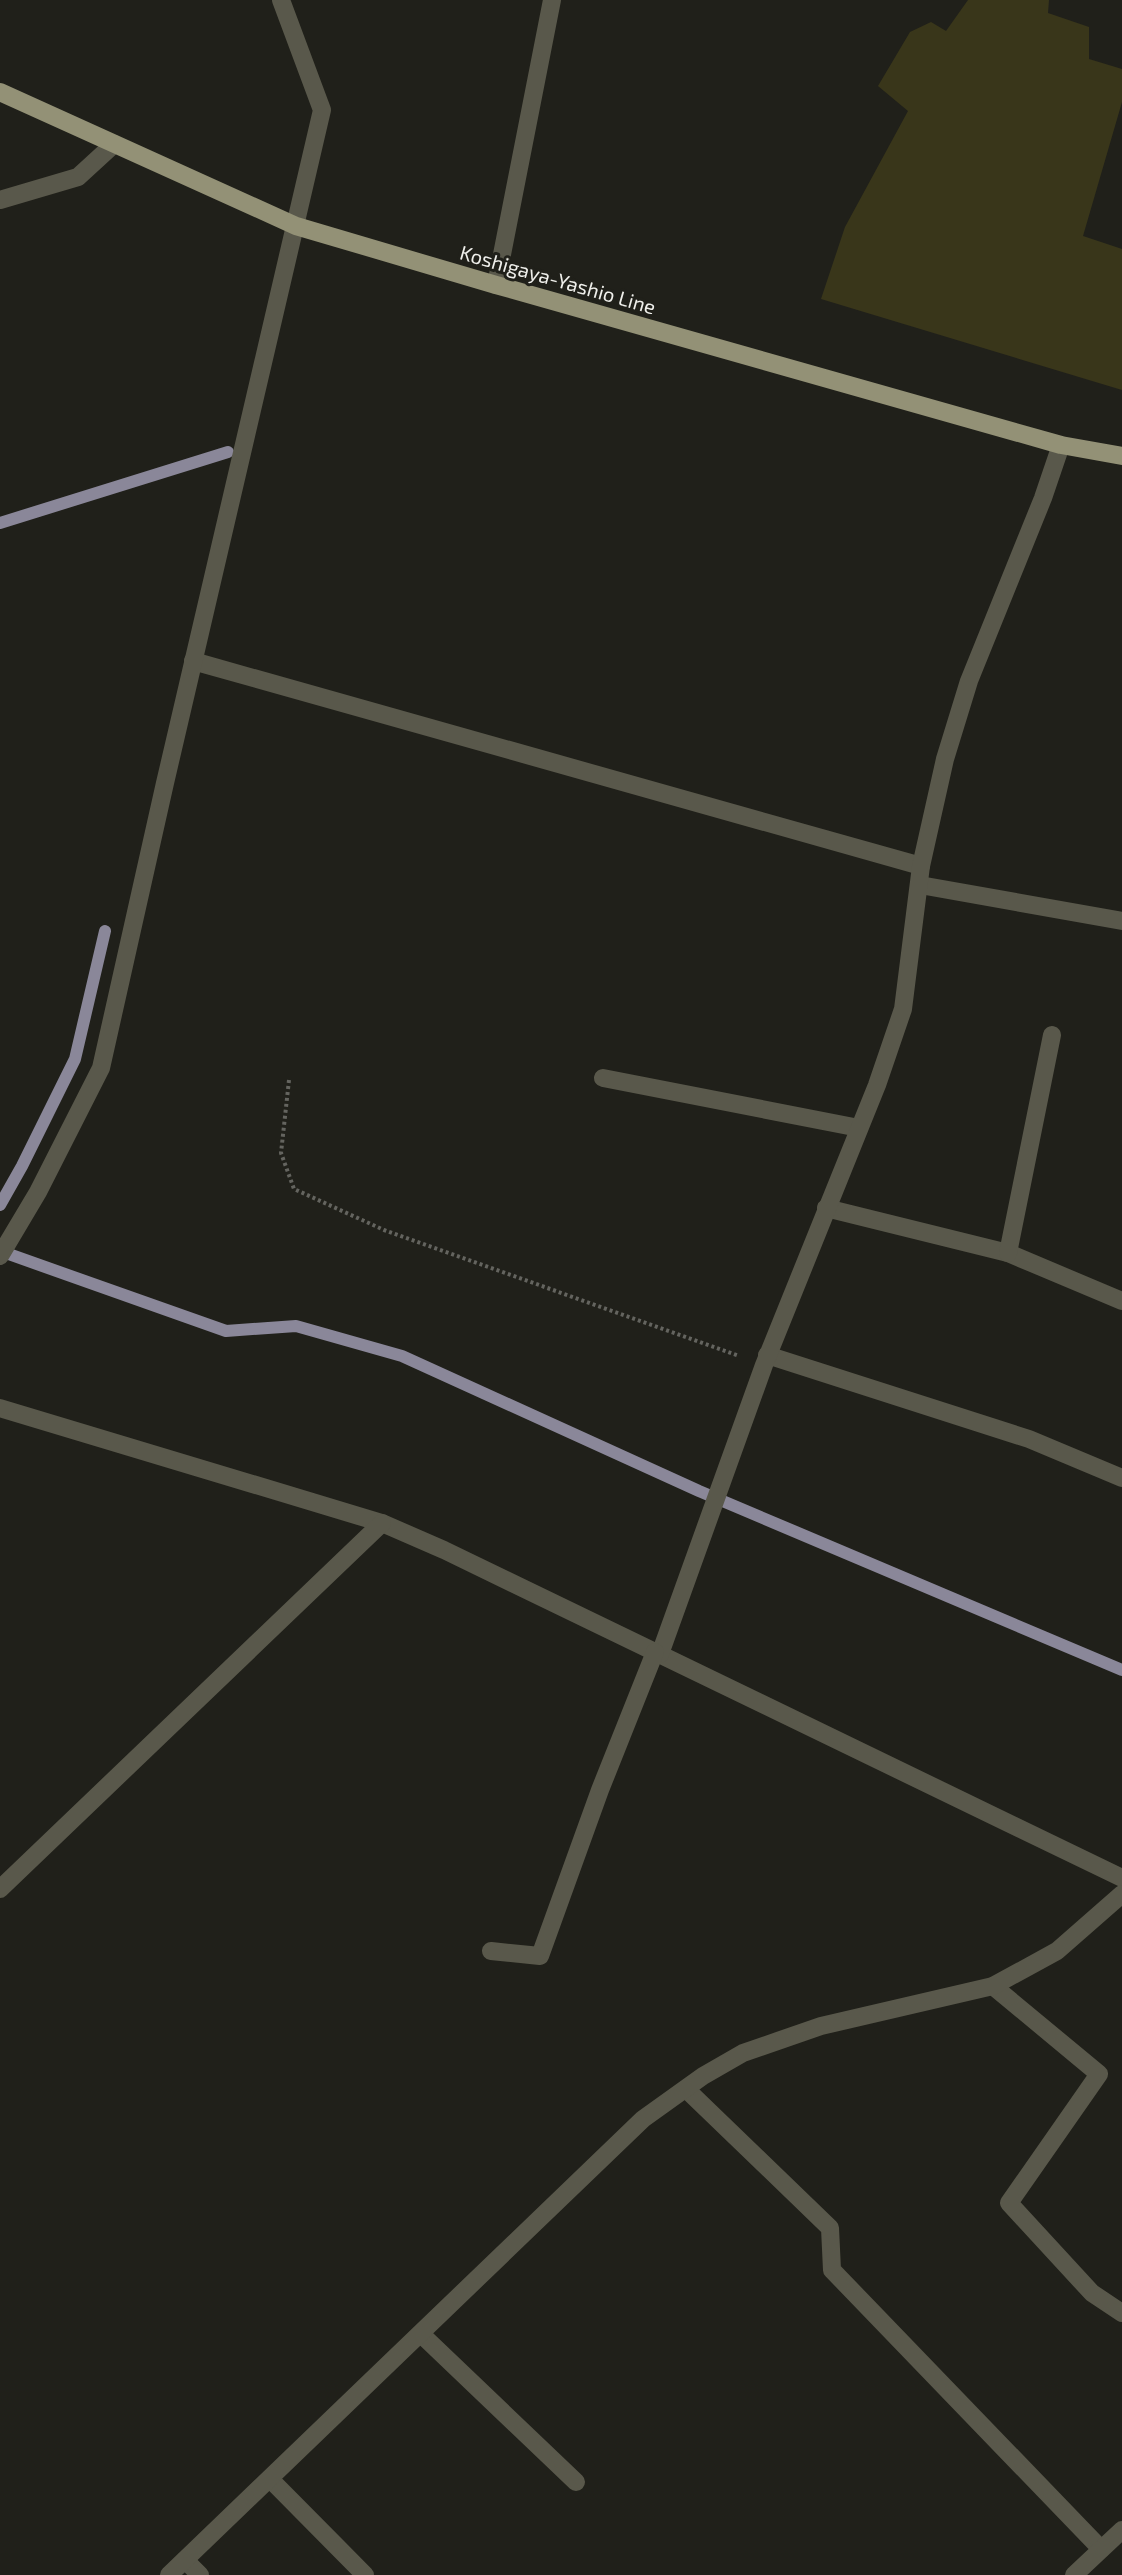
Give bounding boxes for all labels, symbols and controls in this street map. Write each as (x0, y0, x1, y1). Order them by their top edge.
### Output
street label: Koshigaya-Yashio Line (457, 240, 659, 318)

